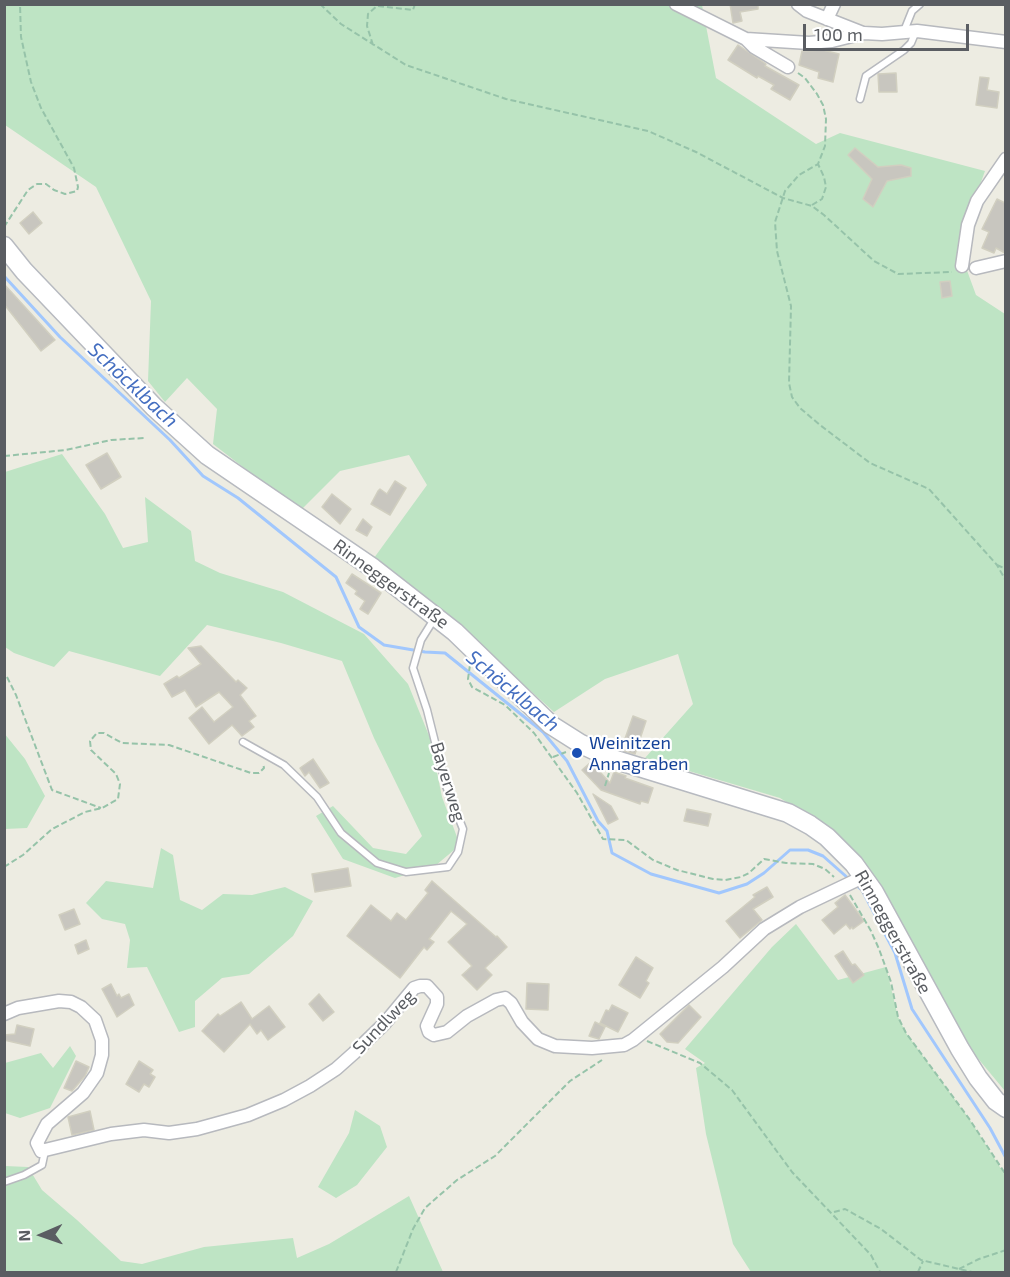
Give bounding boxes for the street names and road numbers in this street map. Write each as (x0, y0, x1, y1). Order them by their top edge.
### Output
street label: Rinneggerstraße (329, 535, 453, 633)
street label: Bayerweg (426, 740, 470, 824)
street label: Rinneggerstraße (850, 866, 936, 998)
street label: Sundlweg (348, 985, 420, 1059)

